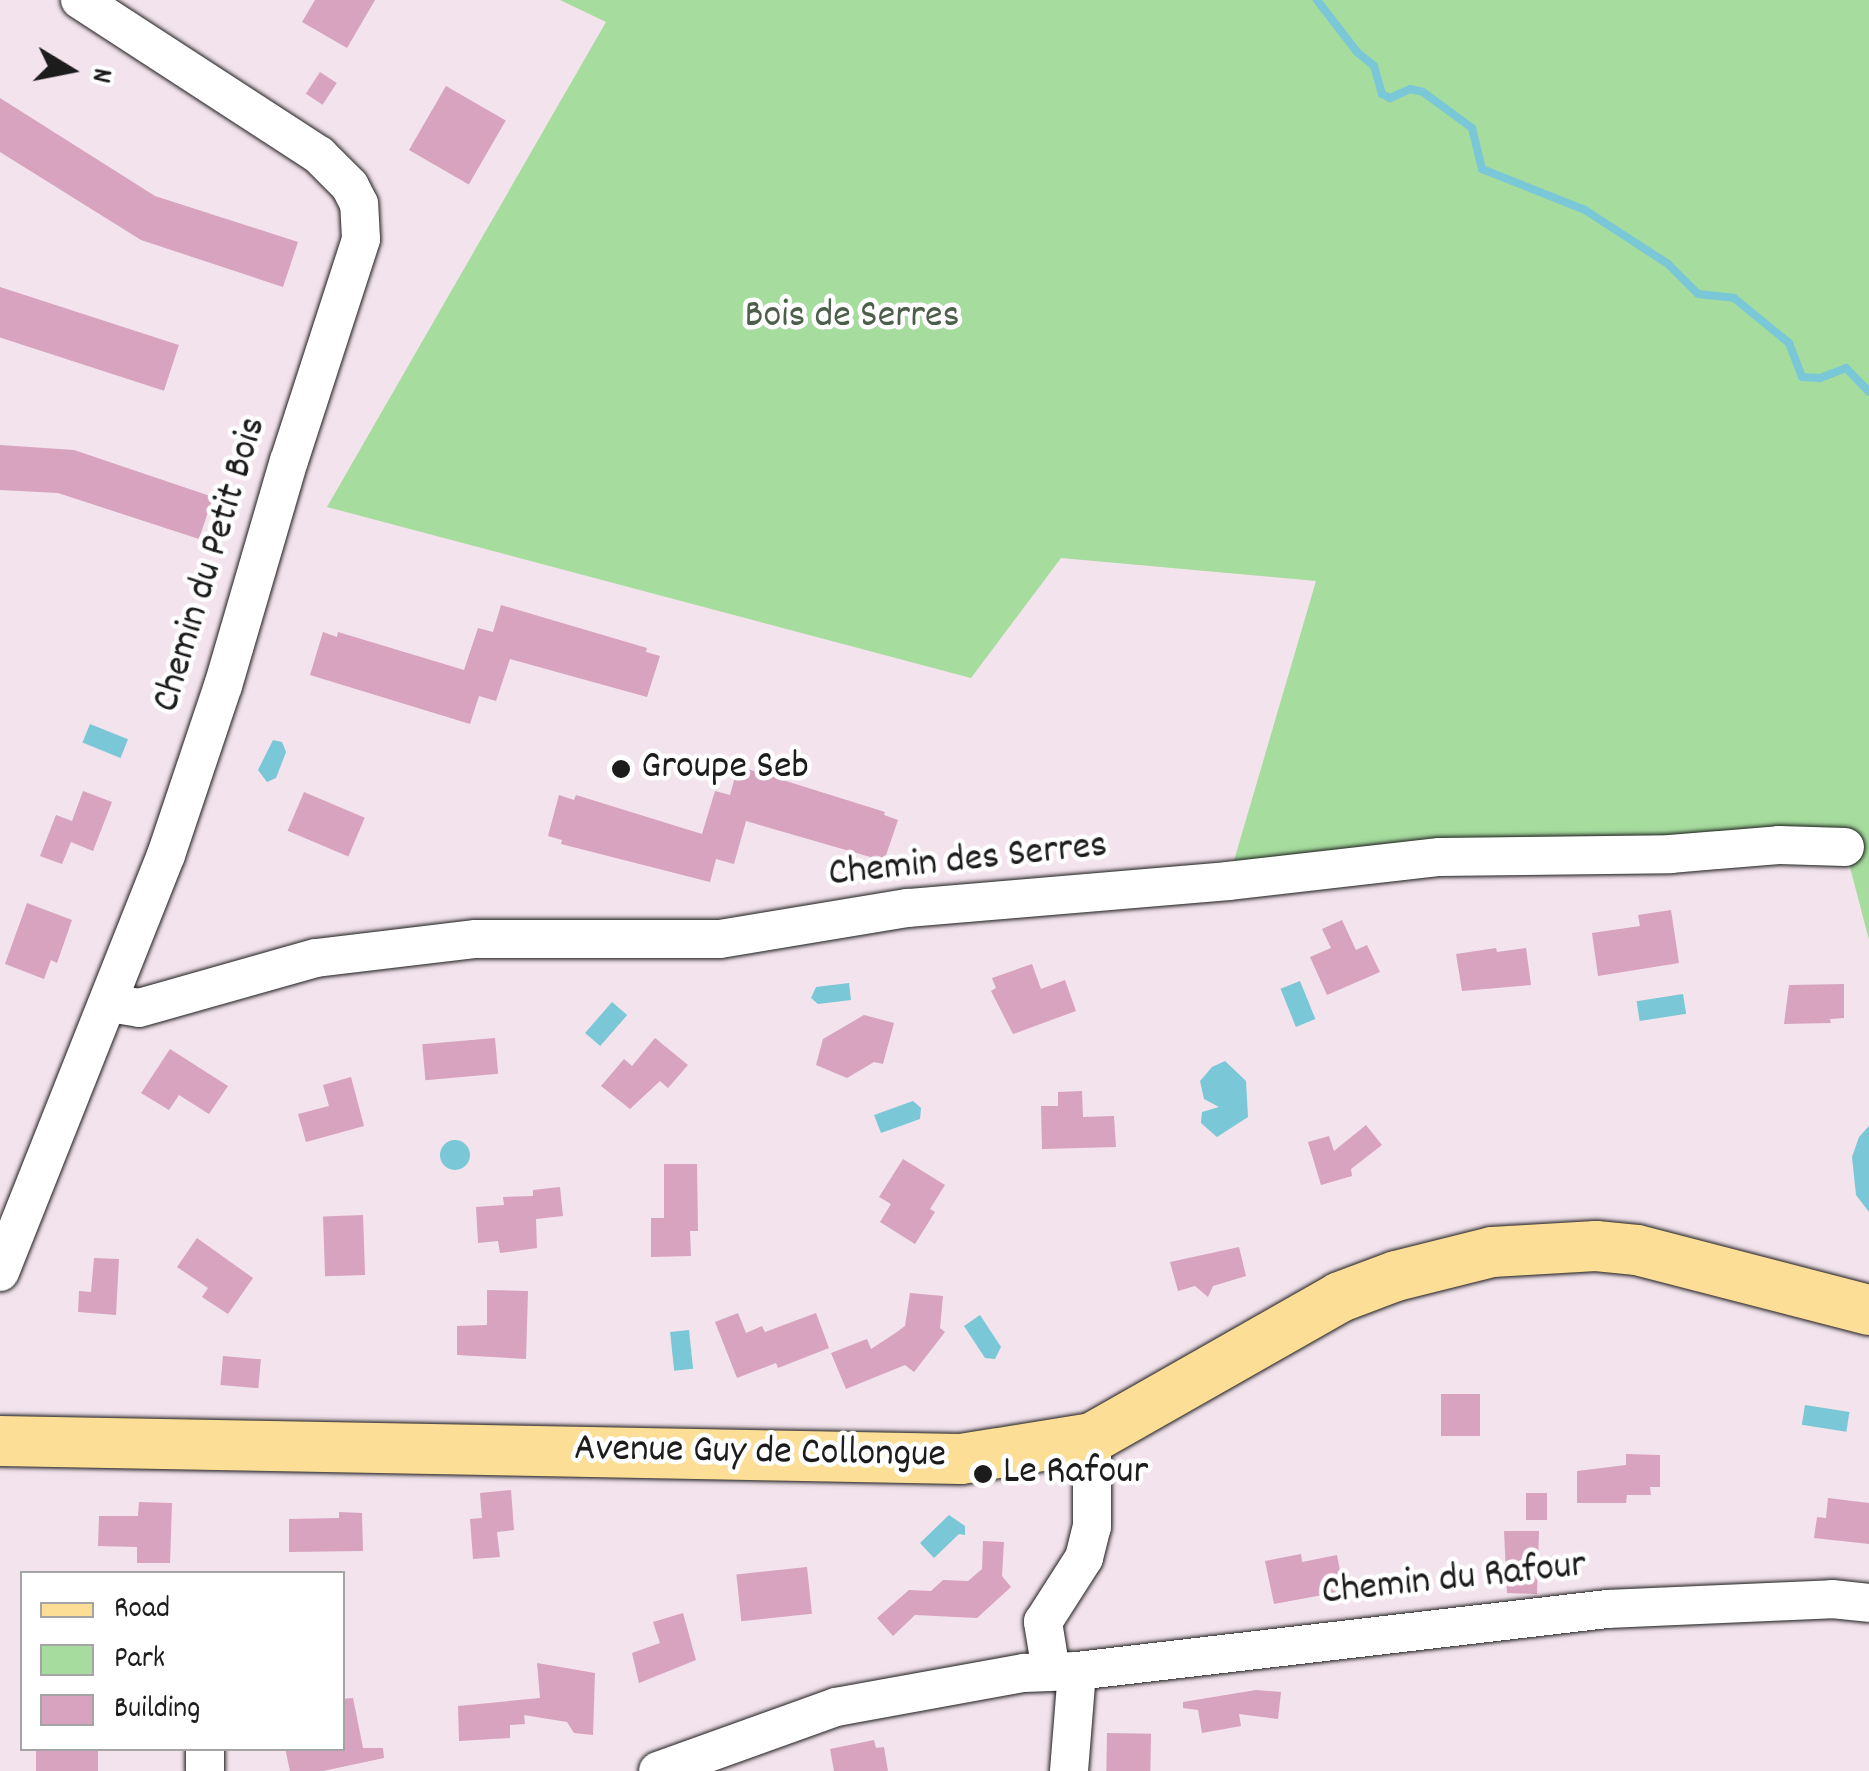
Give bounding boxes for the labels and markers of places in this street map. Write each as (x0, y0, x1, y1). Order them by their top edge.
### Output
place label: Groupe Seb (641, 745, 809, 793)
marker: Groupe Seb (610, 758, 632, 780)
place label: Le Rafour (1003, 1450, 1148, 1498)
marker: Le Rafour (972, 1463, 994, 1485)

